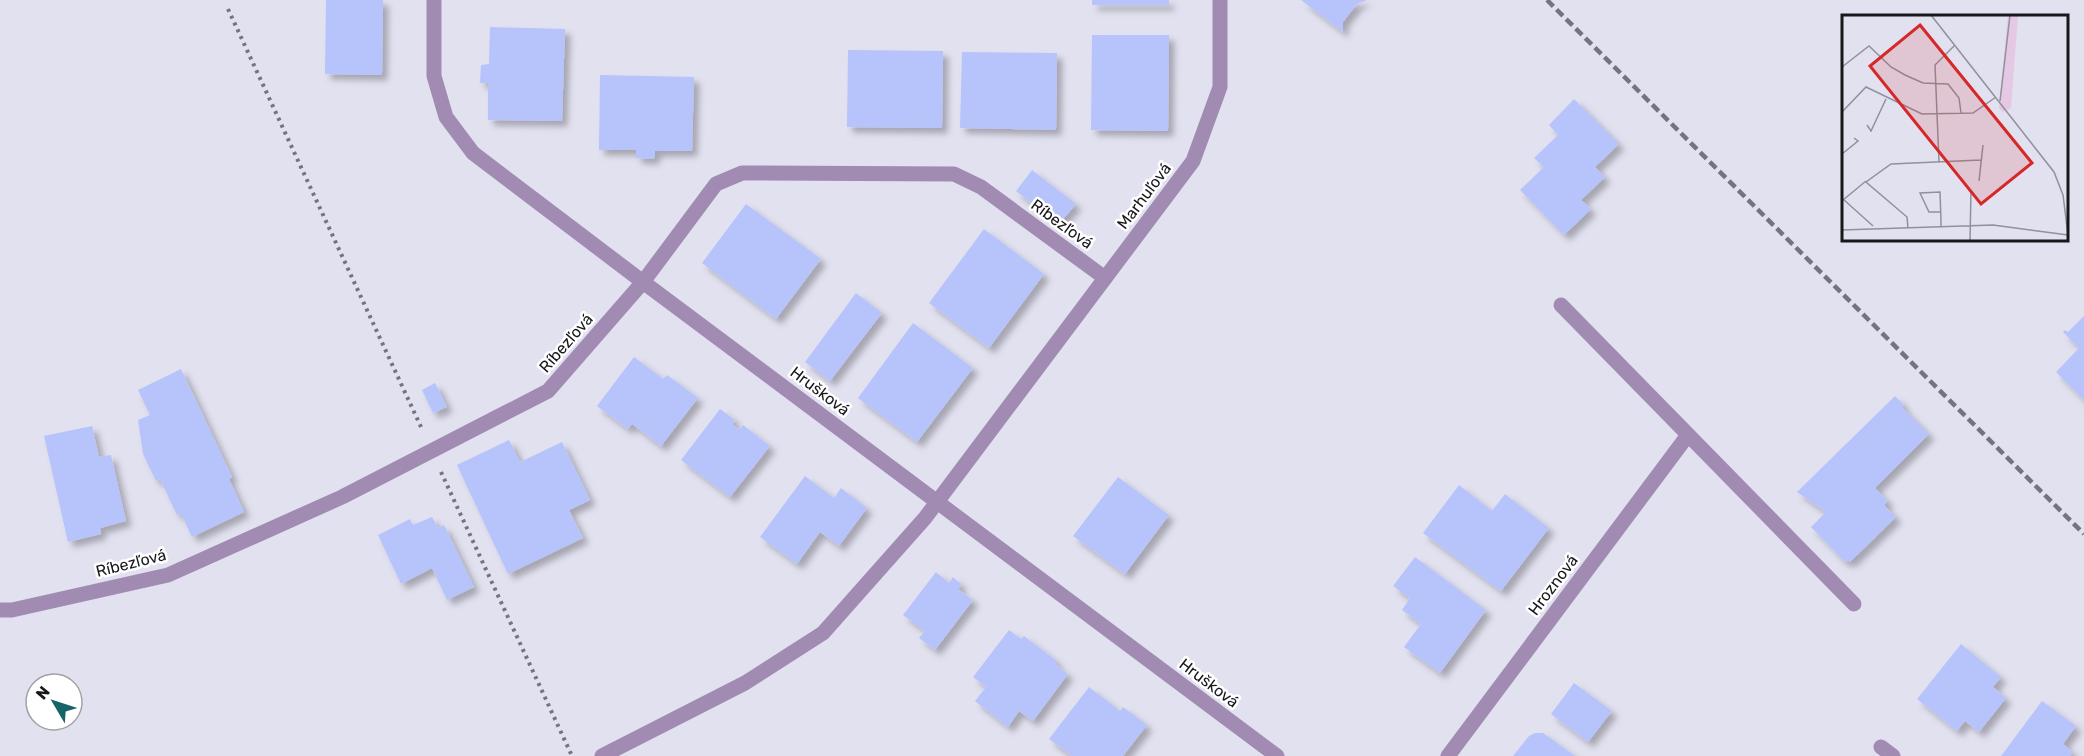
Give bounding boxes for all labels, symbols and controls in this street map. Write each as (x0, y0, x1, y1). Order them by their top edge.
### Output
inset map (1842, 15, 2069, 242)
street label: Marhuľová (1113, 159, 1175, 233)
street label: Ríbezľová (1027, 195, 1097, 253)
street label: Ríbezľová (535, 310, 597, 376)
street label: Hrušková (787, 363, 853, 419)
street label: Ríbezľová (94, 545, 168, 581)
street label: Hroznová (1524, 551, 1582, 619)
street label: Hrušková (1176, 655, 1242, 711)
north arrow (24, 672, 84, 732)
text: N (32, 682, 54, 703)

